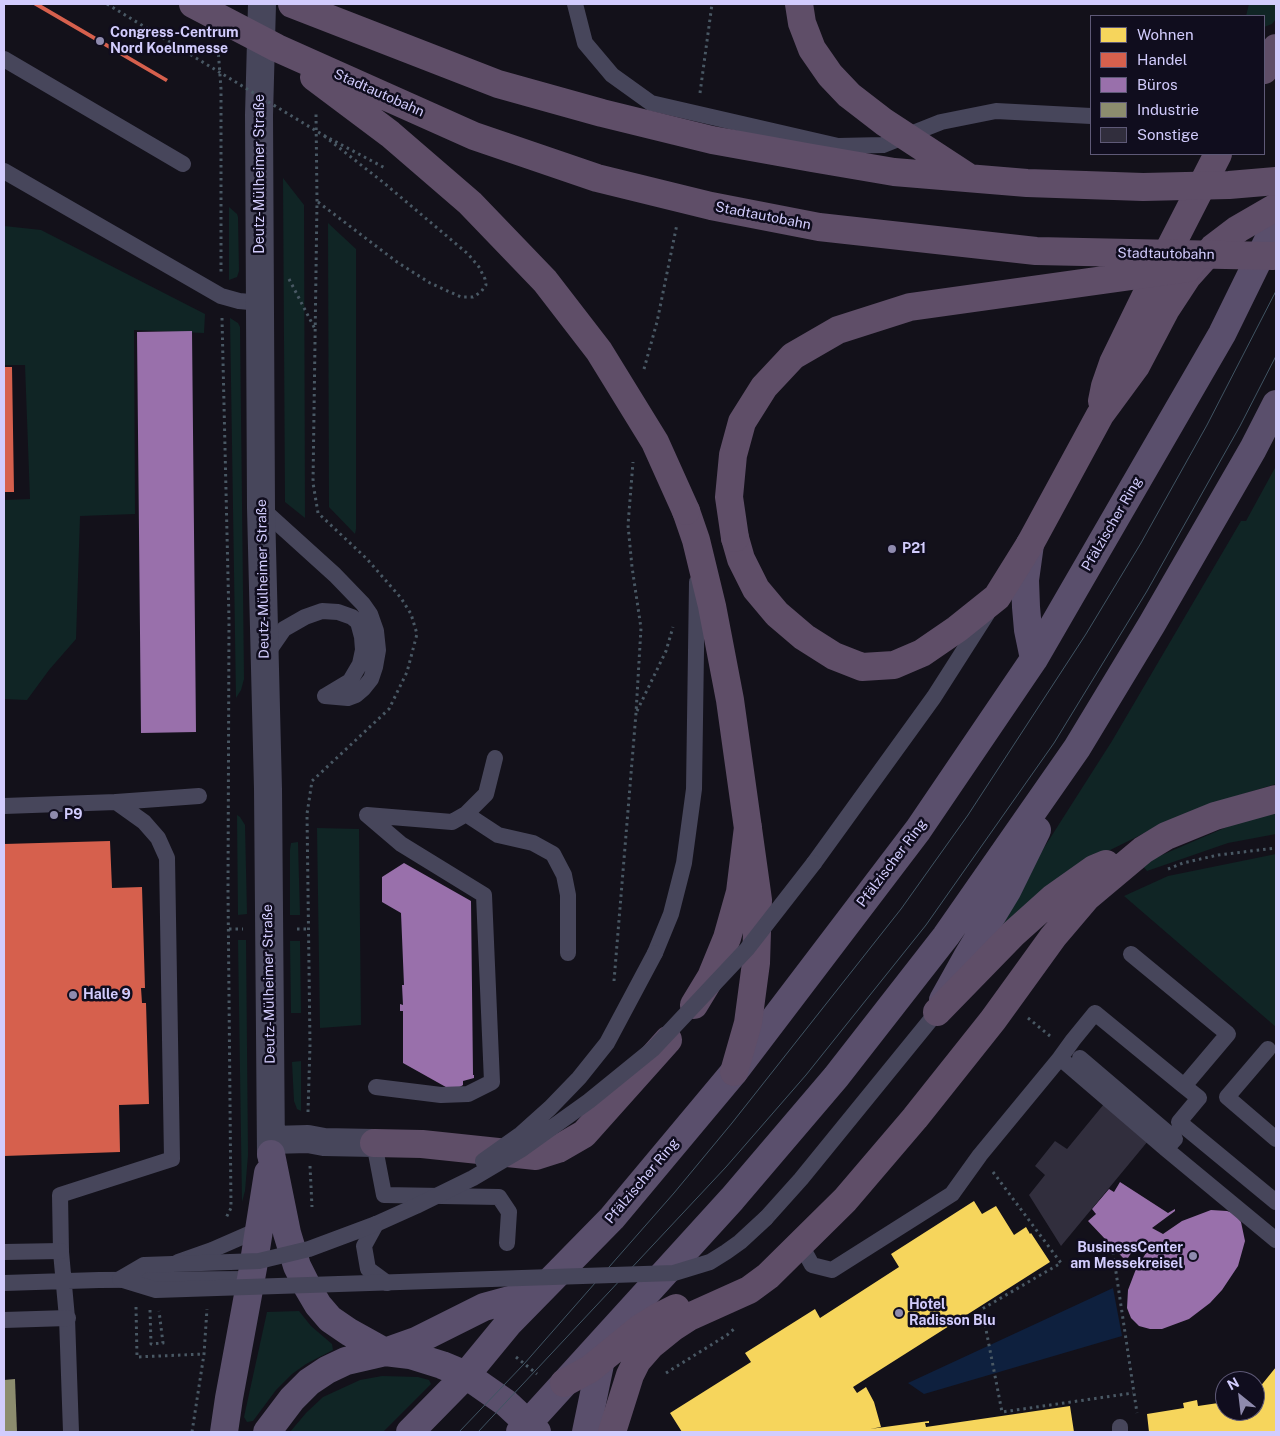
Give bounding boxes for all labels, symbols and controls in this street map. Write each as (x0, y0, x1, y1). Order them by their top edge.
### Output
legend (1090, 15, 1265, 155)
place label: Congress-Centrum Nord Koelnmesse (110, 25, 239, 58)
text: Wohnen (1137, 26, 1194, 43)
marker: Congress-Centrum Nord Koelnmesse (94, 35, 106, 47)
text: Handel (1137, 51, 1187, 68)
street label: Stadtautobahn (331, 66, 427, 120)
text: Büros (1137, 76, 1178, 93)
street label: Deutz-Mülheimer Straße (252, 94, 268, 254)
text: Industrie (1137, 101, 1199, 118)
text: Sonstige (1137, 126, 1199, 143)
street label: Stadtautobahn (714, 198, 812, 234)
street label: Stadtautobahn (1117, 245, 1215, 263)
street label: Pfälzischer Ring (1078, 474, 1146, 574)
street label: Deutz-Mülheimer Straße (253, 499, 273, 659)
place label: P21 (902, 541, 926, 557)
marker: P21 (886, 543, 898, 555)
place label: P9 (64, 807, 82, 823)
marker: P9 (48, 809, 60, 821)
street label: Pfälzischer Ring (853, 816, 931, 910)
street label: Deutz-Mülheimer Straße (259, 904, 279, 1064)
place label: Halle 9 (83, 987, 131, 1003)
marker: Halle 9 (67, 989, 79, 1001)
street label: Pfälzischer Ring (601, 1135, 683, 1227)
place label: BusinessCenter am Messekreisel (1070, 1240, 1183, 1272)
marker: BusinessCenter am Messekreisel (1187, 1250, 1199, 1262)
place label: Hotel Radisson Blu (909, 1297, 995, 1330)
marker: Hotel Radisson Blu (893, 1307, 905, 1319)
north arrow (1215, 1371, 1265, 1421)
text: N (1225, 1374, 1242, 1393)

